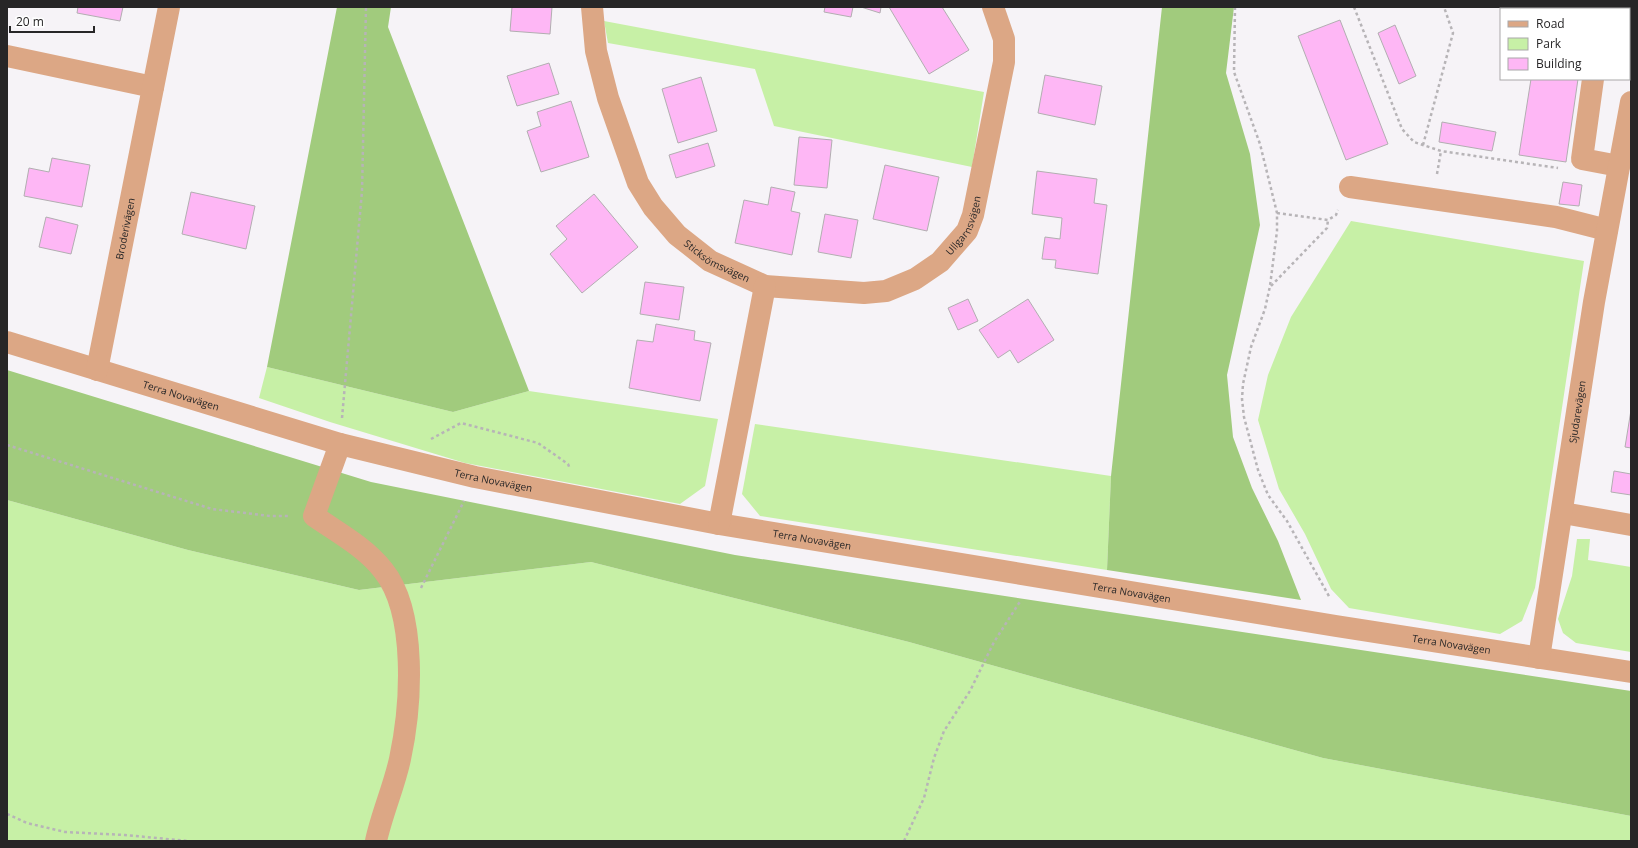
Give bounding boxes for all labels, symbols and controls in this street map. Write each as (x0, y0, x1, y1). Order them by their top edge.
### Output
scale bar (10, 8, 94, 34)
legend (1500, 8, 1630, 80)
text: 20 m (16, 13, 44, 30)
text: Road (1536, 15, 1565, 32)
text: Park (1536, 35, 1562, 52)
text: Building (1536, 55, 1582, 72)
street label: Ullgarnsvägen (942, 195, 984, 258)
street label: Broderivägen (112, 197, 138, 261)
street label: Sticksömsvägen (681, 236, 752, 285)
street label: Terra Novavägen (141, 377, 221, 414)
street label: Sjudarevägen (1565, 380, 1589, 444)
street label: Terra Novavägen (453, 465, 534, 495)
street label: Terra Novavägen (772, 526, 852, 553)
street label: Terra Novavägen (1091, 579, 1172, 606)
street label: Terra Novavägen (1411, 631, 1492, 657)

